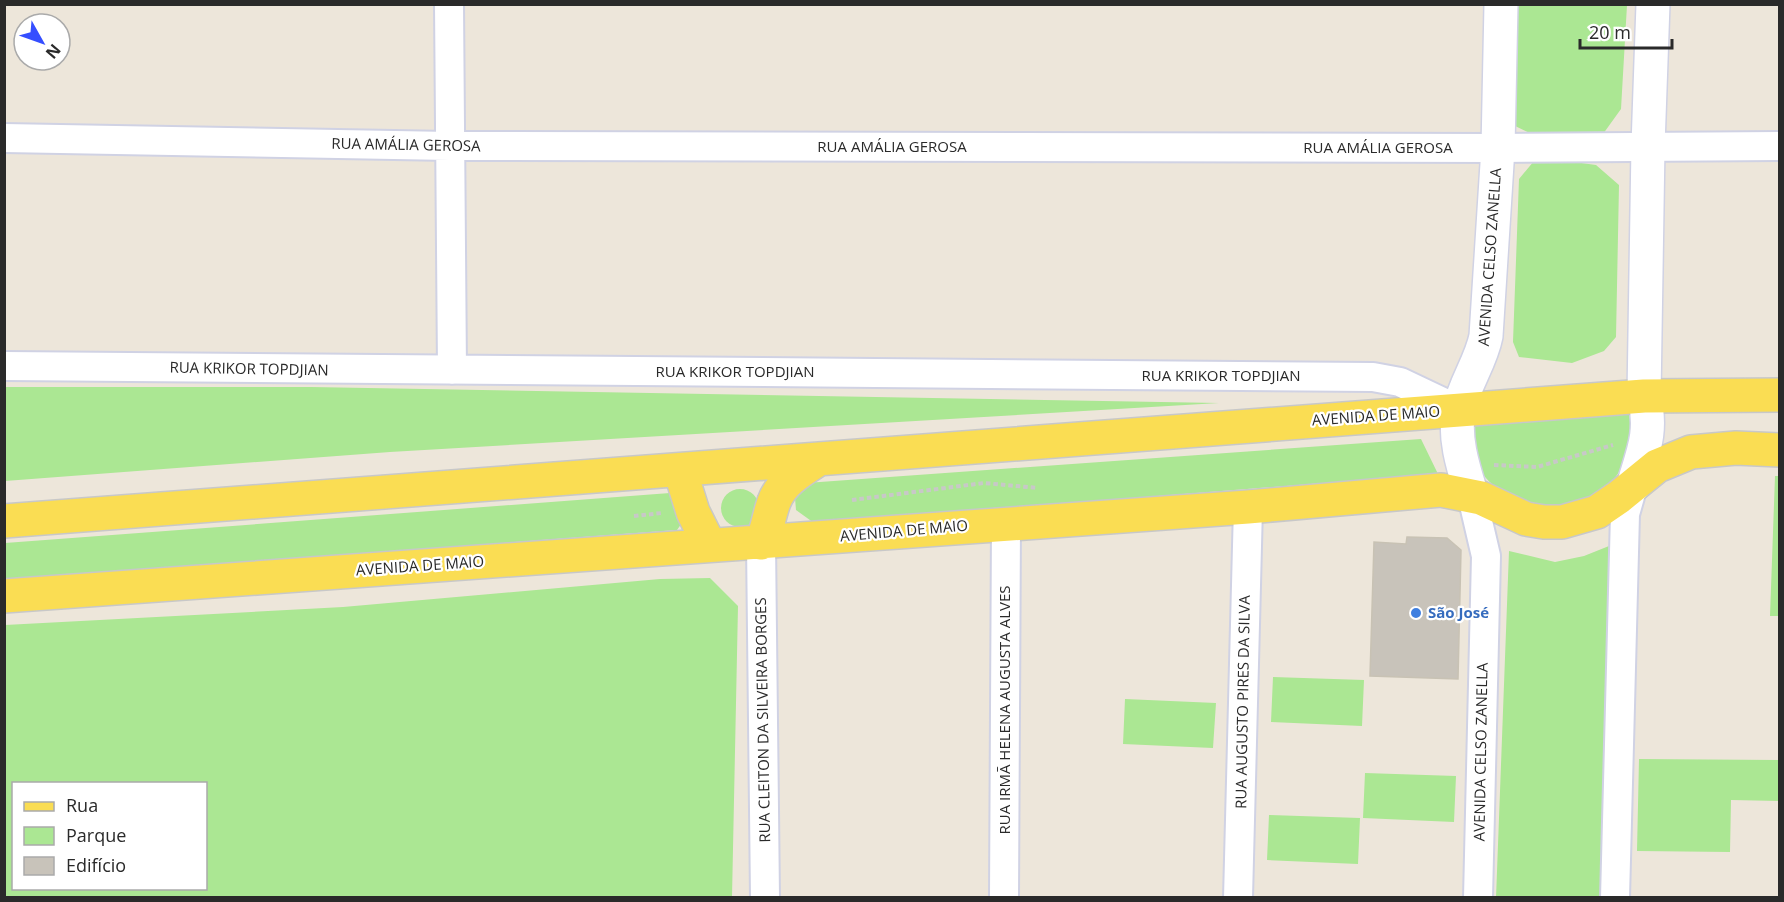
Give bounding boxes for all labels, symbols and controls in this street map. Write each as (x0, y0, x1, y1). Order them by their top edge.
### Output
north arrow (12, 12, 72, 72)
scale bar (1580, 12, 1672, 50)
text: 20 m (1589, 20, 1631, 44)
text: N (41, 40, 66, 64)
street label: RUA AMÁLIA GEROSA (331, 133, 481, 155)
street label: RUA AMÁLIA GEROSA (817, 136, 967, 156)
street label: RUA AMÁLIA GEROSA (1303, 137, 1453, 157)
street label: AVENIDA CELSO ZANELLA (1473, 167, 1505, 347)
street label: RUA KRIKOR TOPDJIAN (169, 357, 329, 379)
street label: RUA KRIKOR TOPDJIAN (655, 361, 815, 381)
street label: RUA KRIKOR TOPDJIAN (1141, 365, 1301, 385)
street label: AVENIDA DE MAIO (1311, 401, 1441, 429)
street label: AVENIDA DE MAIO (839, 514, 969, 546)
street label: AVENIDA DE MAIO (355, 551, 485, 579)
street label: RUA IRMÃ HELENA AUGUSTA ALVES (994, 585, 1014, 835)
street label: RUA AUGUSTO PIRES DA SILVA (1230, 594, 1254, 809)
street label: RUA CLEITON DA SILVEIRA BORGES (750, 597, 774, 843)
place label: São José (1428, 602, 1489, 622)
marker: São José (1409, 606, 1423, 620)
street label: AVENIDA CELSO ZANELLA (1468, 662, 1492, 842)
legend (12, 782, 207, 890)
text: Rua (66, 793, 98, 817)
text: Parque (66, 823, 126, 847)
text: Edifício (66, 853, 126, 877)

